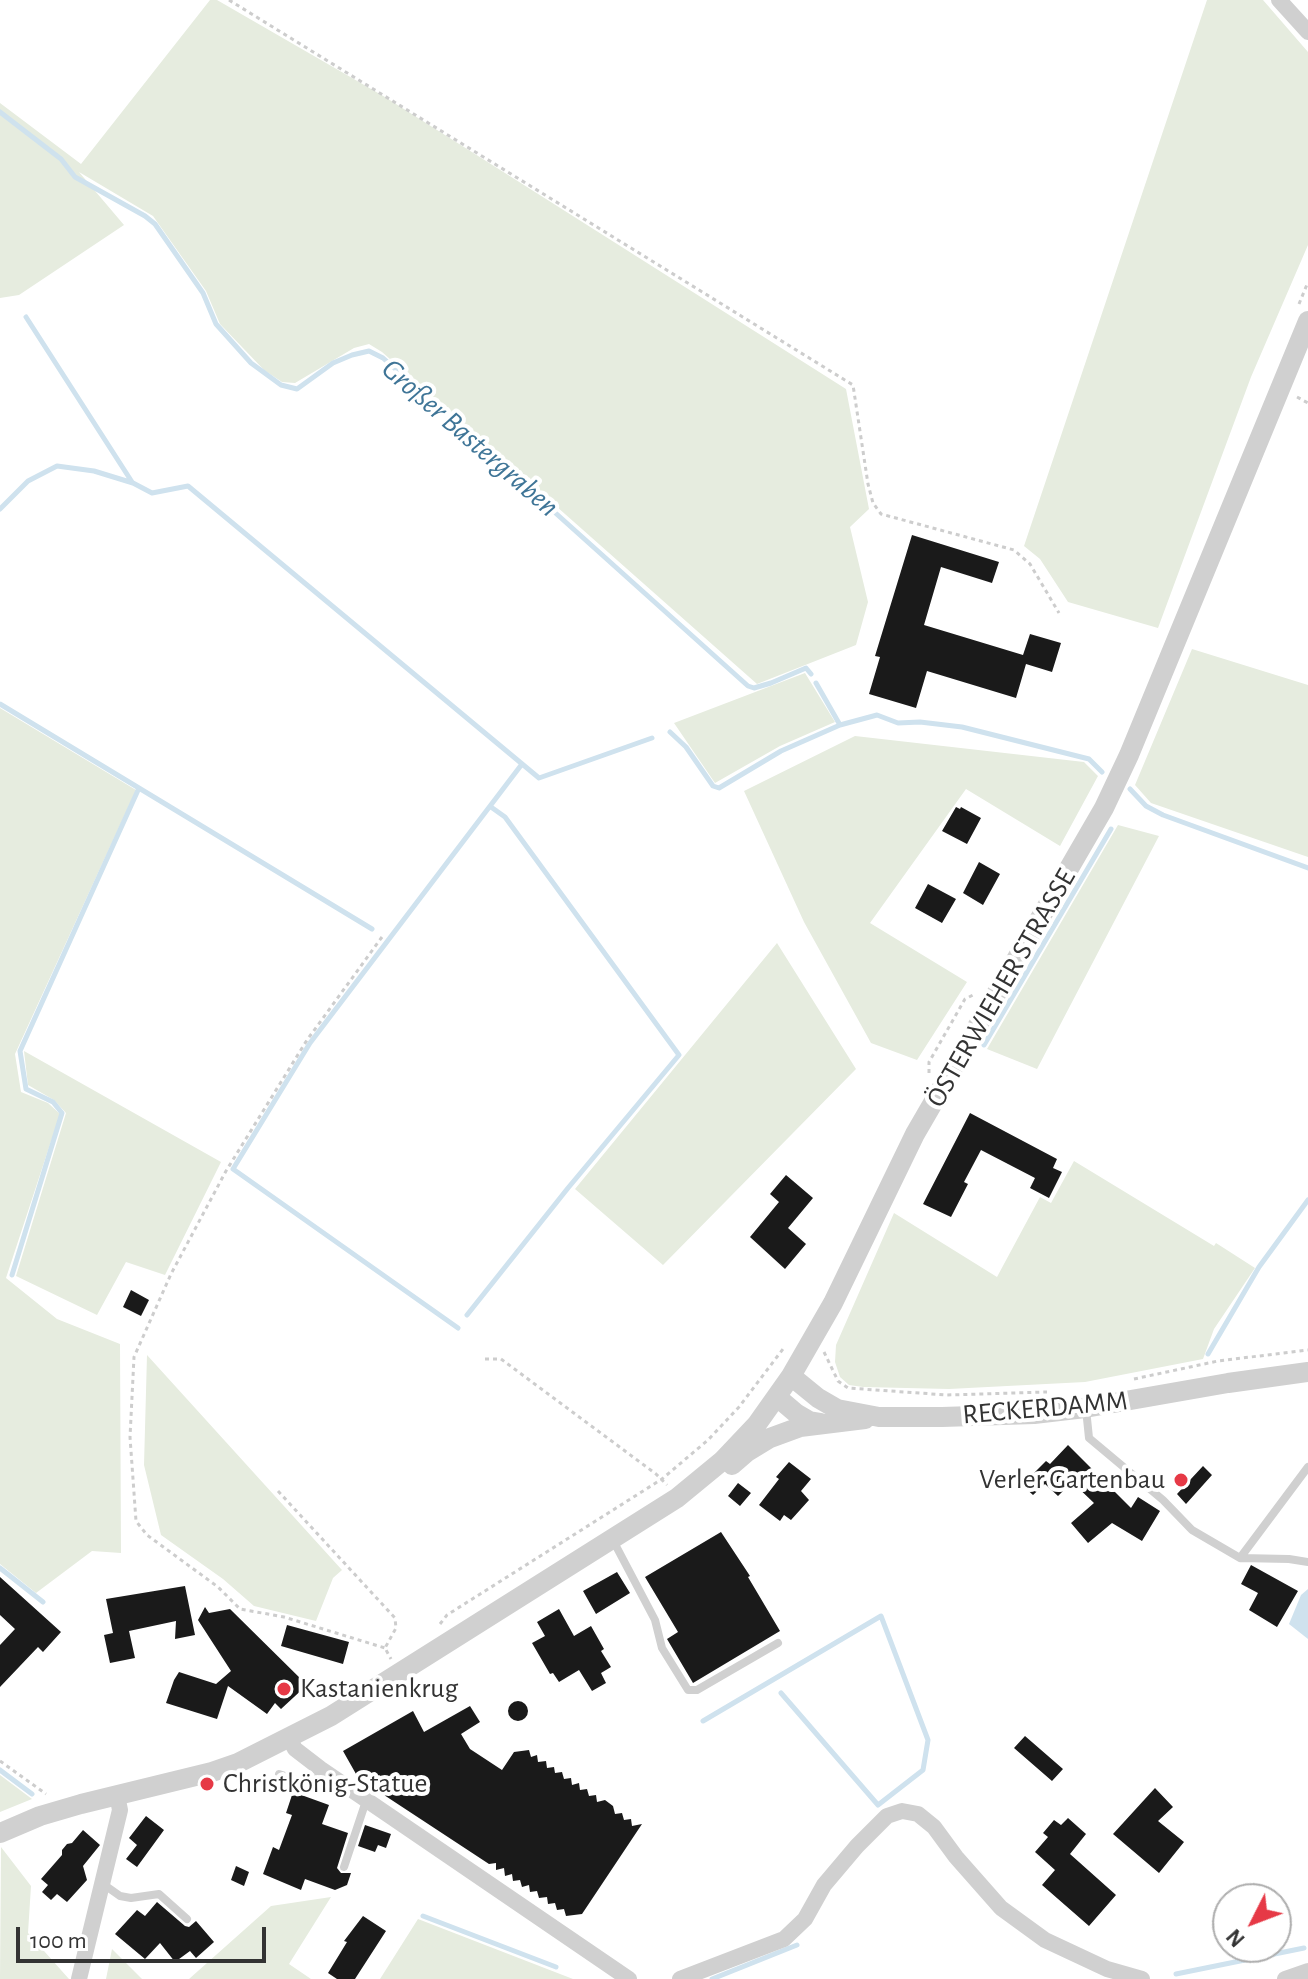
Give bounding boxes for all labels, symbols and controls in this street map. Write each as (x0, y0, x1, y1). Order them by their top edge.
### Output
water label: Großer Bastergraben (374, 351, 566, 525)
street label: ÖSTERWIEHER STRASSE (919, 863, 1083, 1113)
street label: RECKERDAMM (961, 1384, 1129, 1432)
place label: Verler Gartenbau (979, 1463, 1165, 1497)
marker: Verler Gartenbau (1172, 1471, 1190, 1489)
place label: Kastanienkrug (300, 1672, 458, 1706)
marker: Kastanienkrug (275, 1680, 293, 1698)
place label: Christkönig-Statue (223, 1767, 427, 1801)
marker: Christkönig-Statue (198, 1775, 216, 1793)
north arrow (1212, 1883, 1292, 1963)
scale bar (20, 1911, 270, 1961)
text: N (1222, 1925, 1249, 1951)
text: 100 m (30, 1929, 87, 1953)

